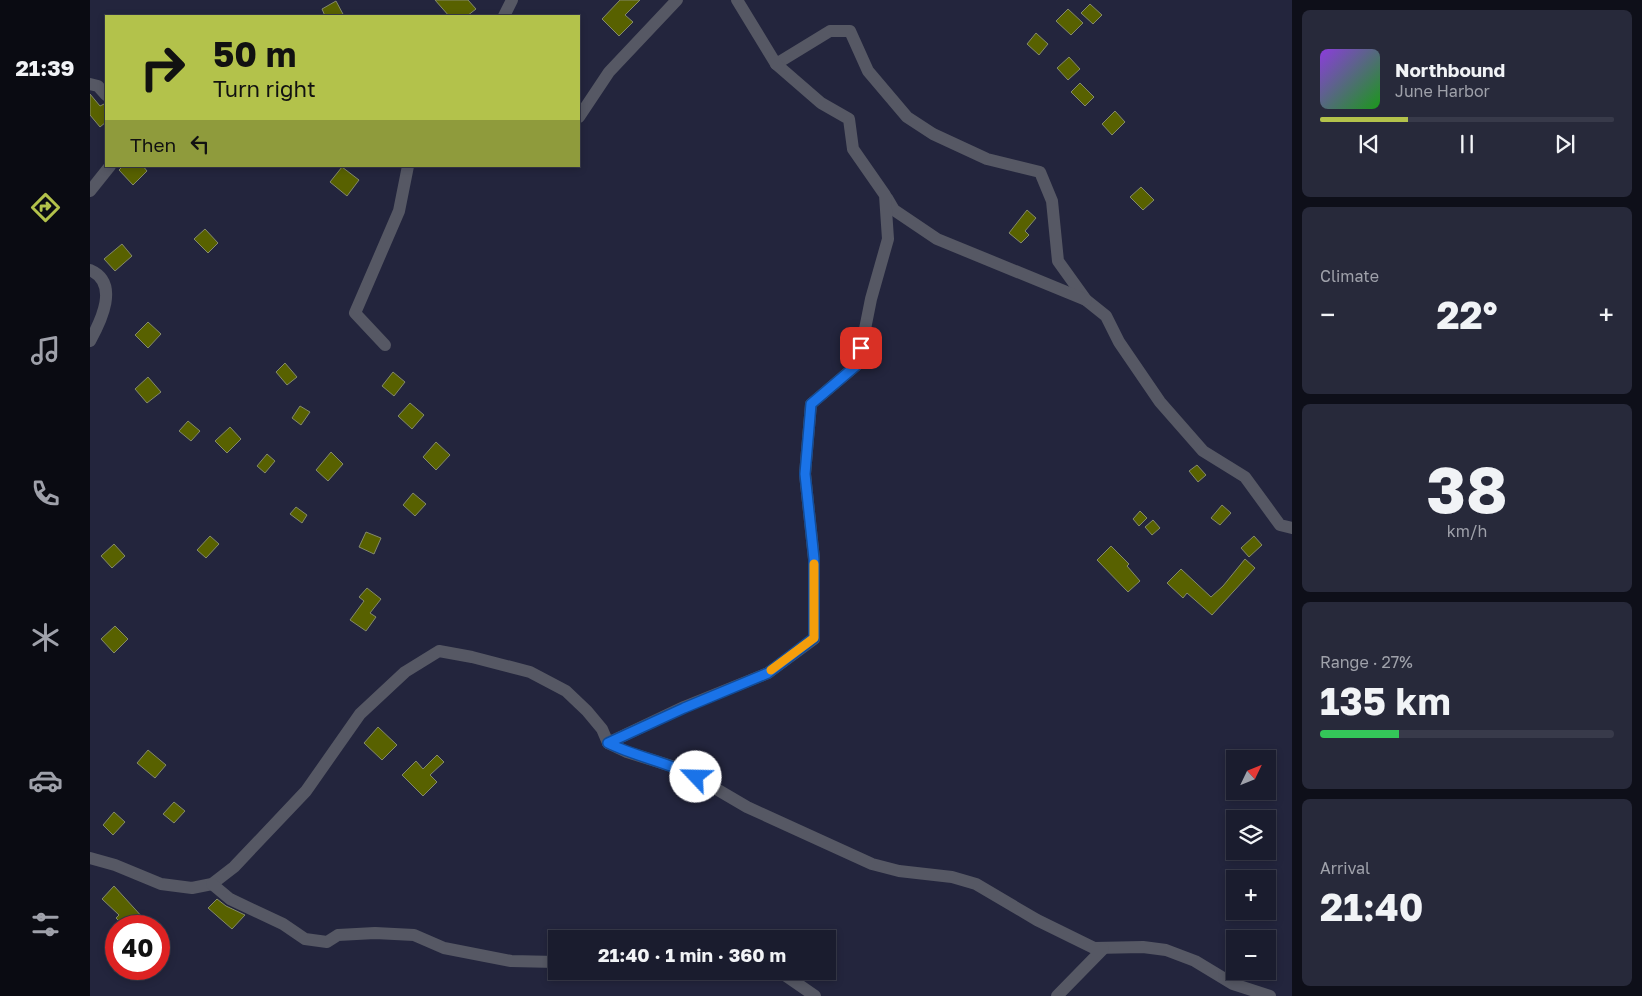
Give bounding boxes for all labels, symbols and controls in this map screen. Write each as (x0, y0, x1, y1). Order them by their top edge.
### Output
text: 50 m (213, 33, 296, 75)
icon: right (130, 35, 195, 100)
text: 21:39 (15, 54, 75, 81)
text: Northbound (1395, 58, 1505, 81)
text: Turn right (213, 75, 316, 102)
text: June Harbor (1395, 81, 1490, 101)
icon: left (186, 130, 214, 158)
icon: previous (1355, 130, 1383, 158)
icon: pause (1453, 130, 1481, 158)
icon: next (1551, 130, 1579, 158)
text: Then (130, 133, 176, 156)
icon: directions (28, 190, 63, 225)
text: Climate (1320, 266, 1379, 286)
text: 22° (1436, 292, 1498, 337)
text: − (1320, 298, 1335, 331)
text: + (1599, 298, 1614, 331)
pin (840, 327, 882, 369)
icon: music (28, 333, 63, 368)
icon: arrive (847, 334, 875, 362)
text: 38 (1426, 449, 1508, 527)
icon: phone (28, 476, 63, 511)
text: km/h (1447, 521, 1487, 541)
icon: climate (28, 620, 63, 655)
text: Range · 27% (1320, 652, 1413, 672)
text: 135 km (1320, 678, 1451, 723)
position arrow (669, 750, 721, 802)
north arrow (1226, 750, 1276, 800)
map controls (1226, 750, 1276, 980)
icon: car (28, 763, 63, 798)
button: layers (1226, 810, 1276, 860)
text: Arrival (1320, 858, 1370, 878)
button: + (1226, 870, 1276, 920)
text: 21:40 (1320, 884, 1423, 929)
icon: filters (28, 907, 63, 942)
speed limit sign: 40 (105, 915, 170, 980)
button: − (1226, 930, 1276, 980)
text: 21:40 · 1 min · 360 m (598, 943, 786, 966)

